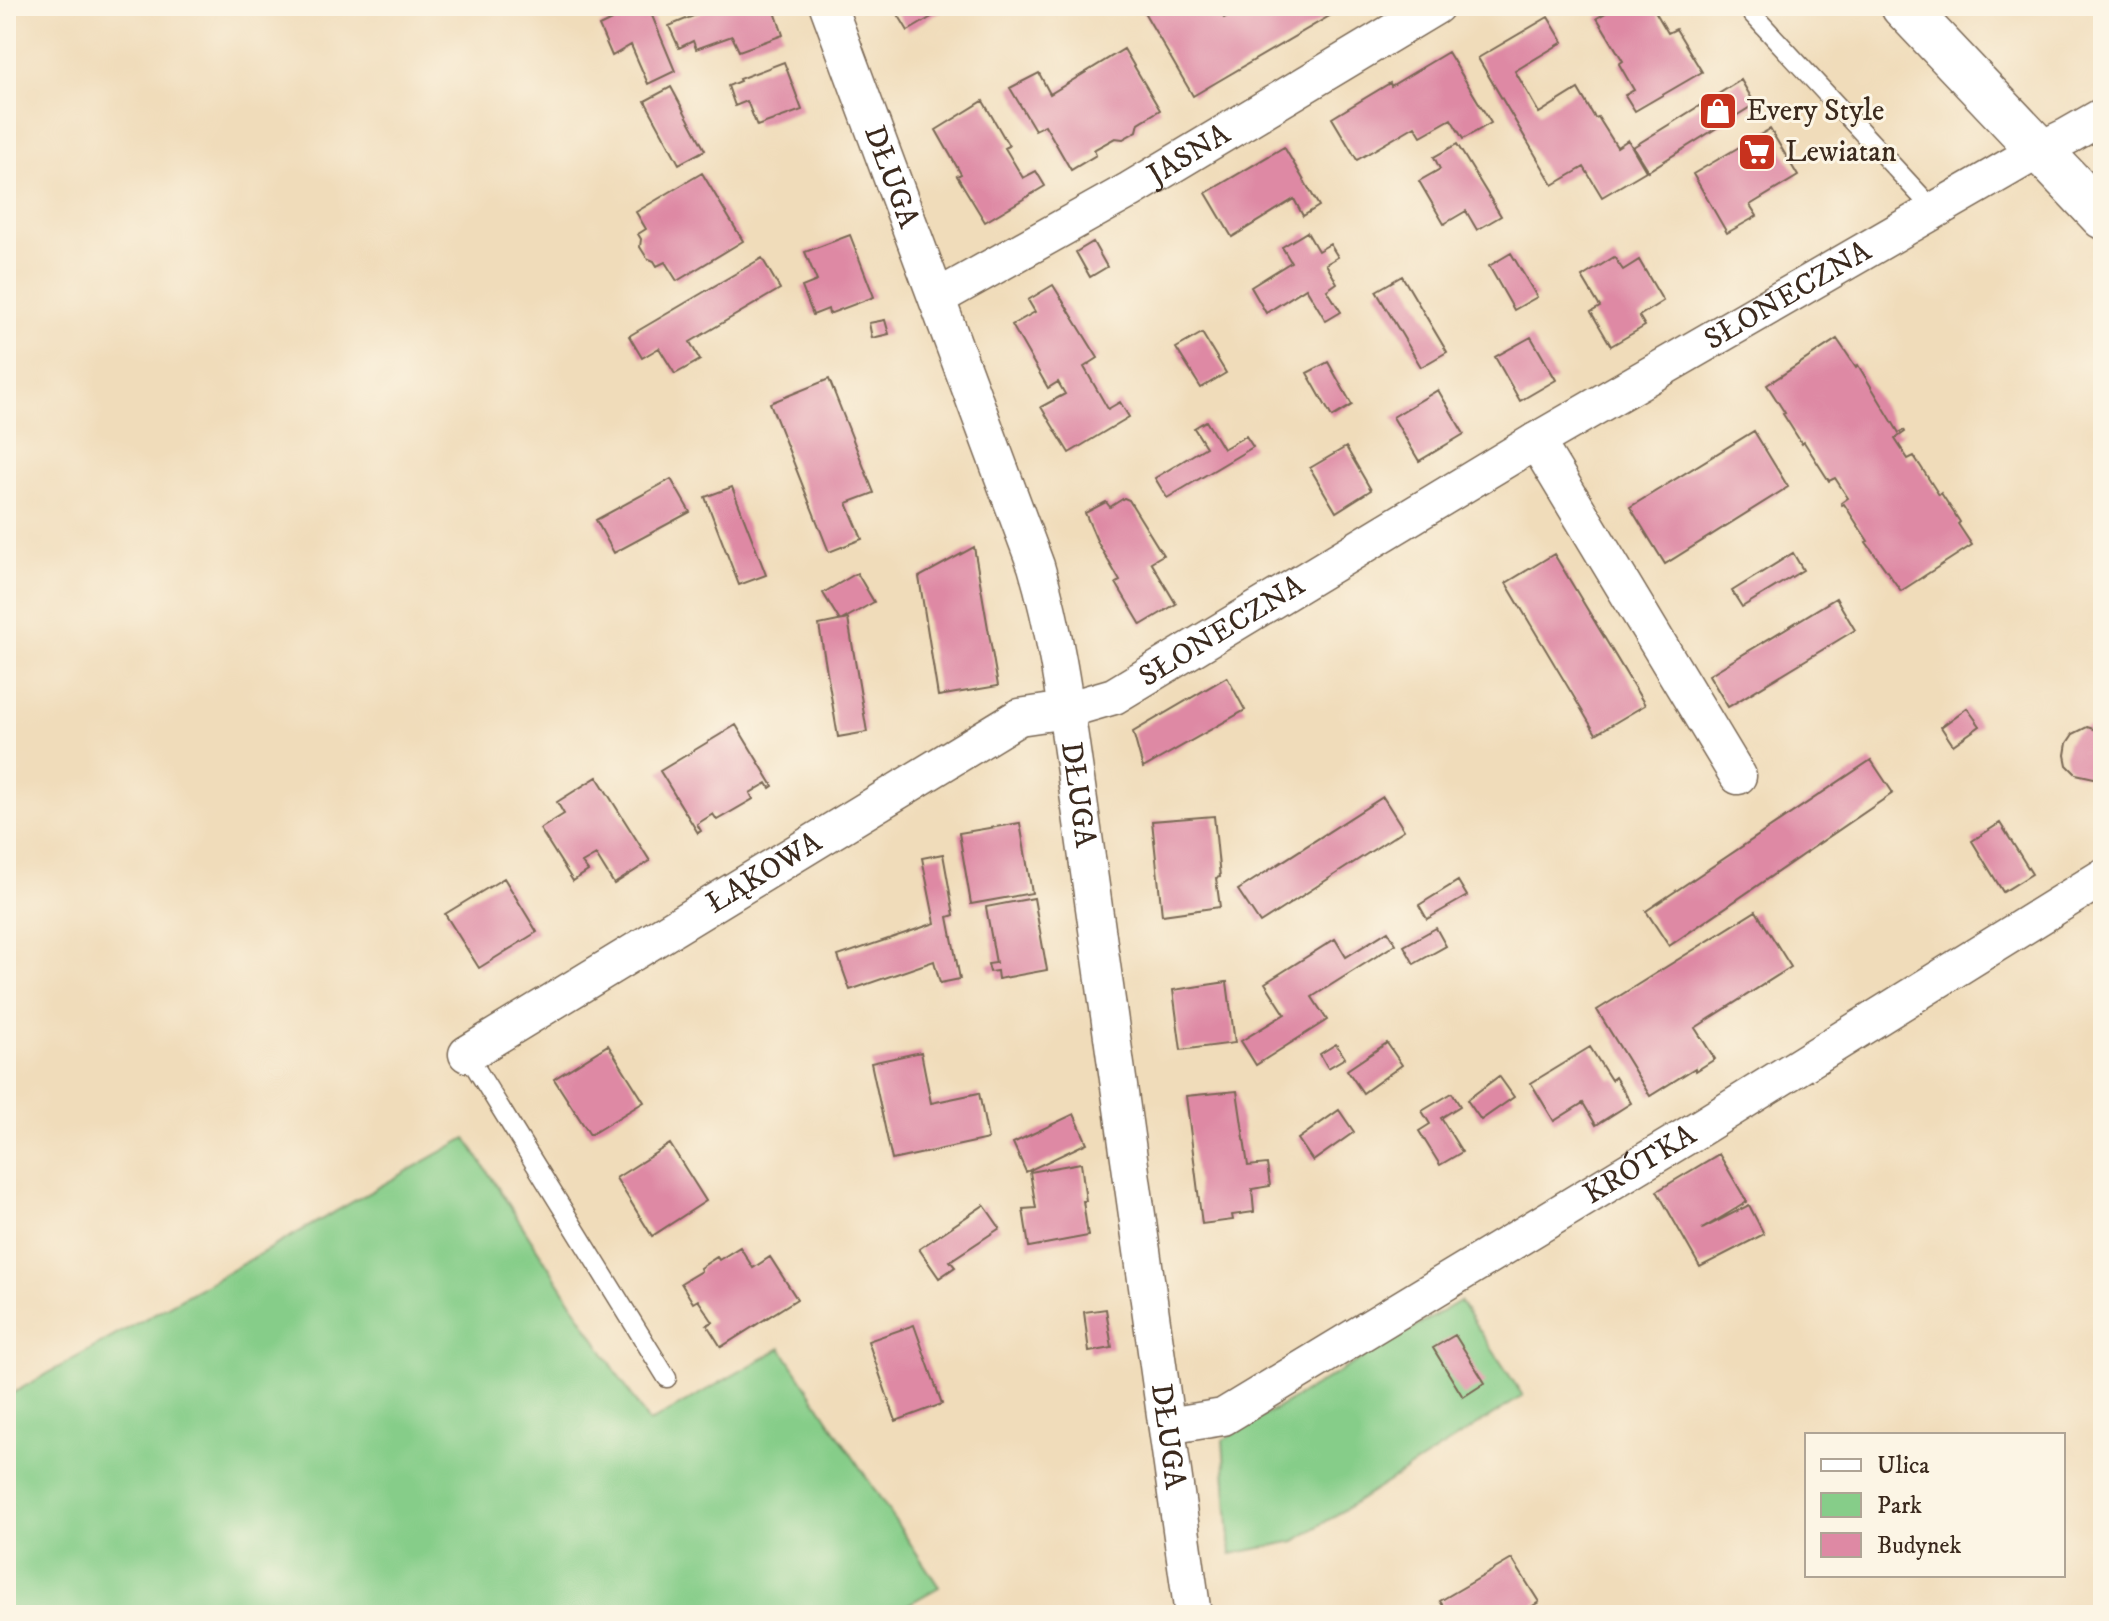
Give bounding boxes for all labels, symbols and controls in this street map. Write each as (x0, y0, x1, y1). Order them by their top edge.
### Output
shop icon: Every Style (1697, 90, 1739, 132)
place label: Every Style (1746, 93, 1884, 130)
street label: JASNA (1139, 115, 1238, 195)
street label: DŁUGA (856, 120, 928, 234)
supermarket icon: Lewiatan (1736, 131, 1778, 173)
place label: Lewiatan (1785, 134, 1897, 171)
street label: SŁONECZNA (1698, 232, 1878, 358)
street label: SŁONECZNA (1132, 566, 1312, 695)
street label: DŁUGA (1052, 739, 1104, 851)
street label: ŁĄKOWA (700, 823, 829, 922)
street label: KRÓTKA (1577, 1116, 1704, 1213)
street label: DŁUGA (1142, 1381, 1194, 1492)
legend (1805, 1433, 2065, 1577)
text: Ulica (1877, 1451, 1930, 1481)
text: Park (1877, 1491, 1922, 1521)
text: Budynek (1877, 1531, 1961, 1561)

